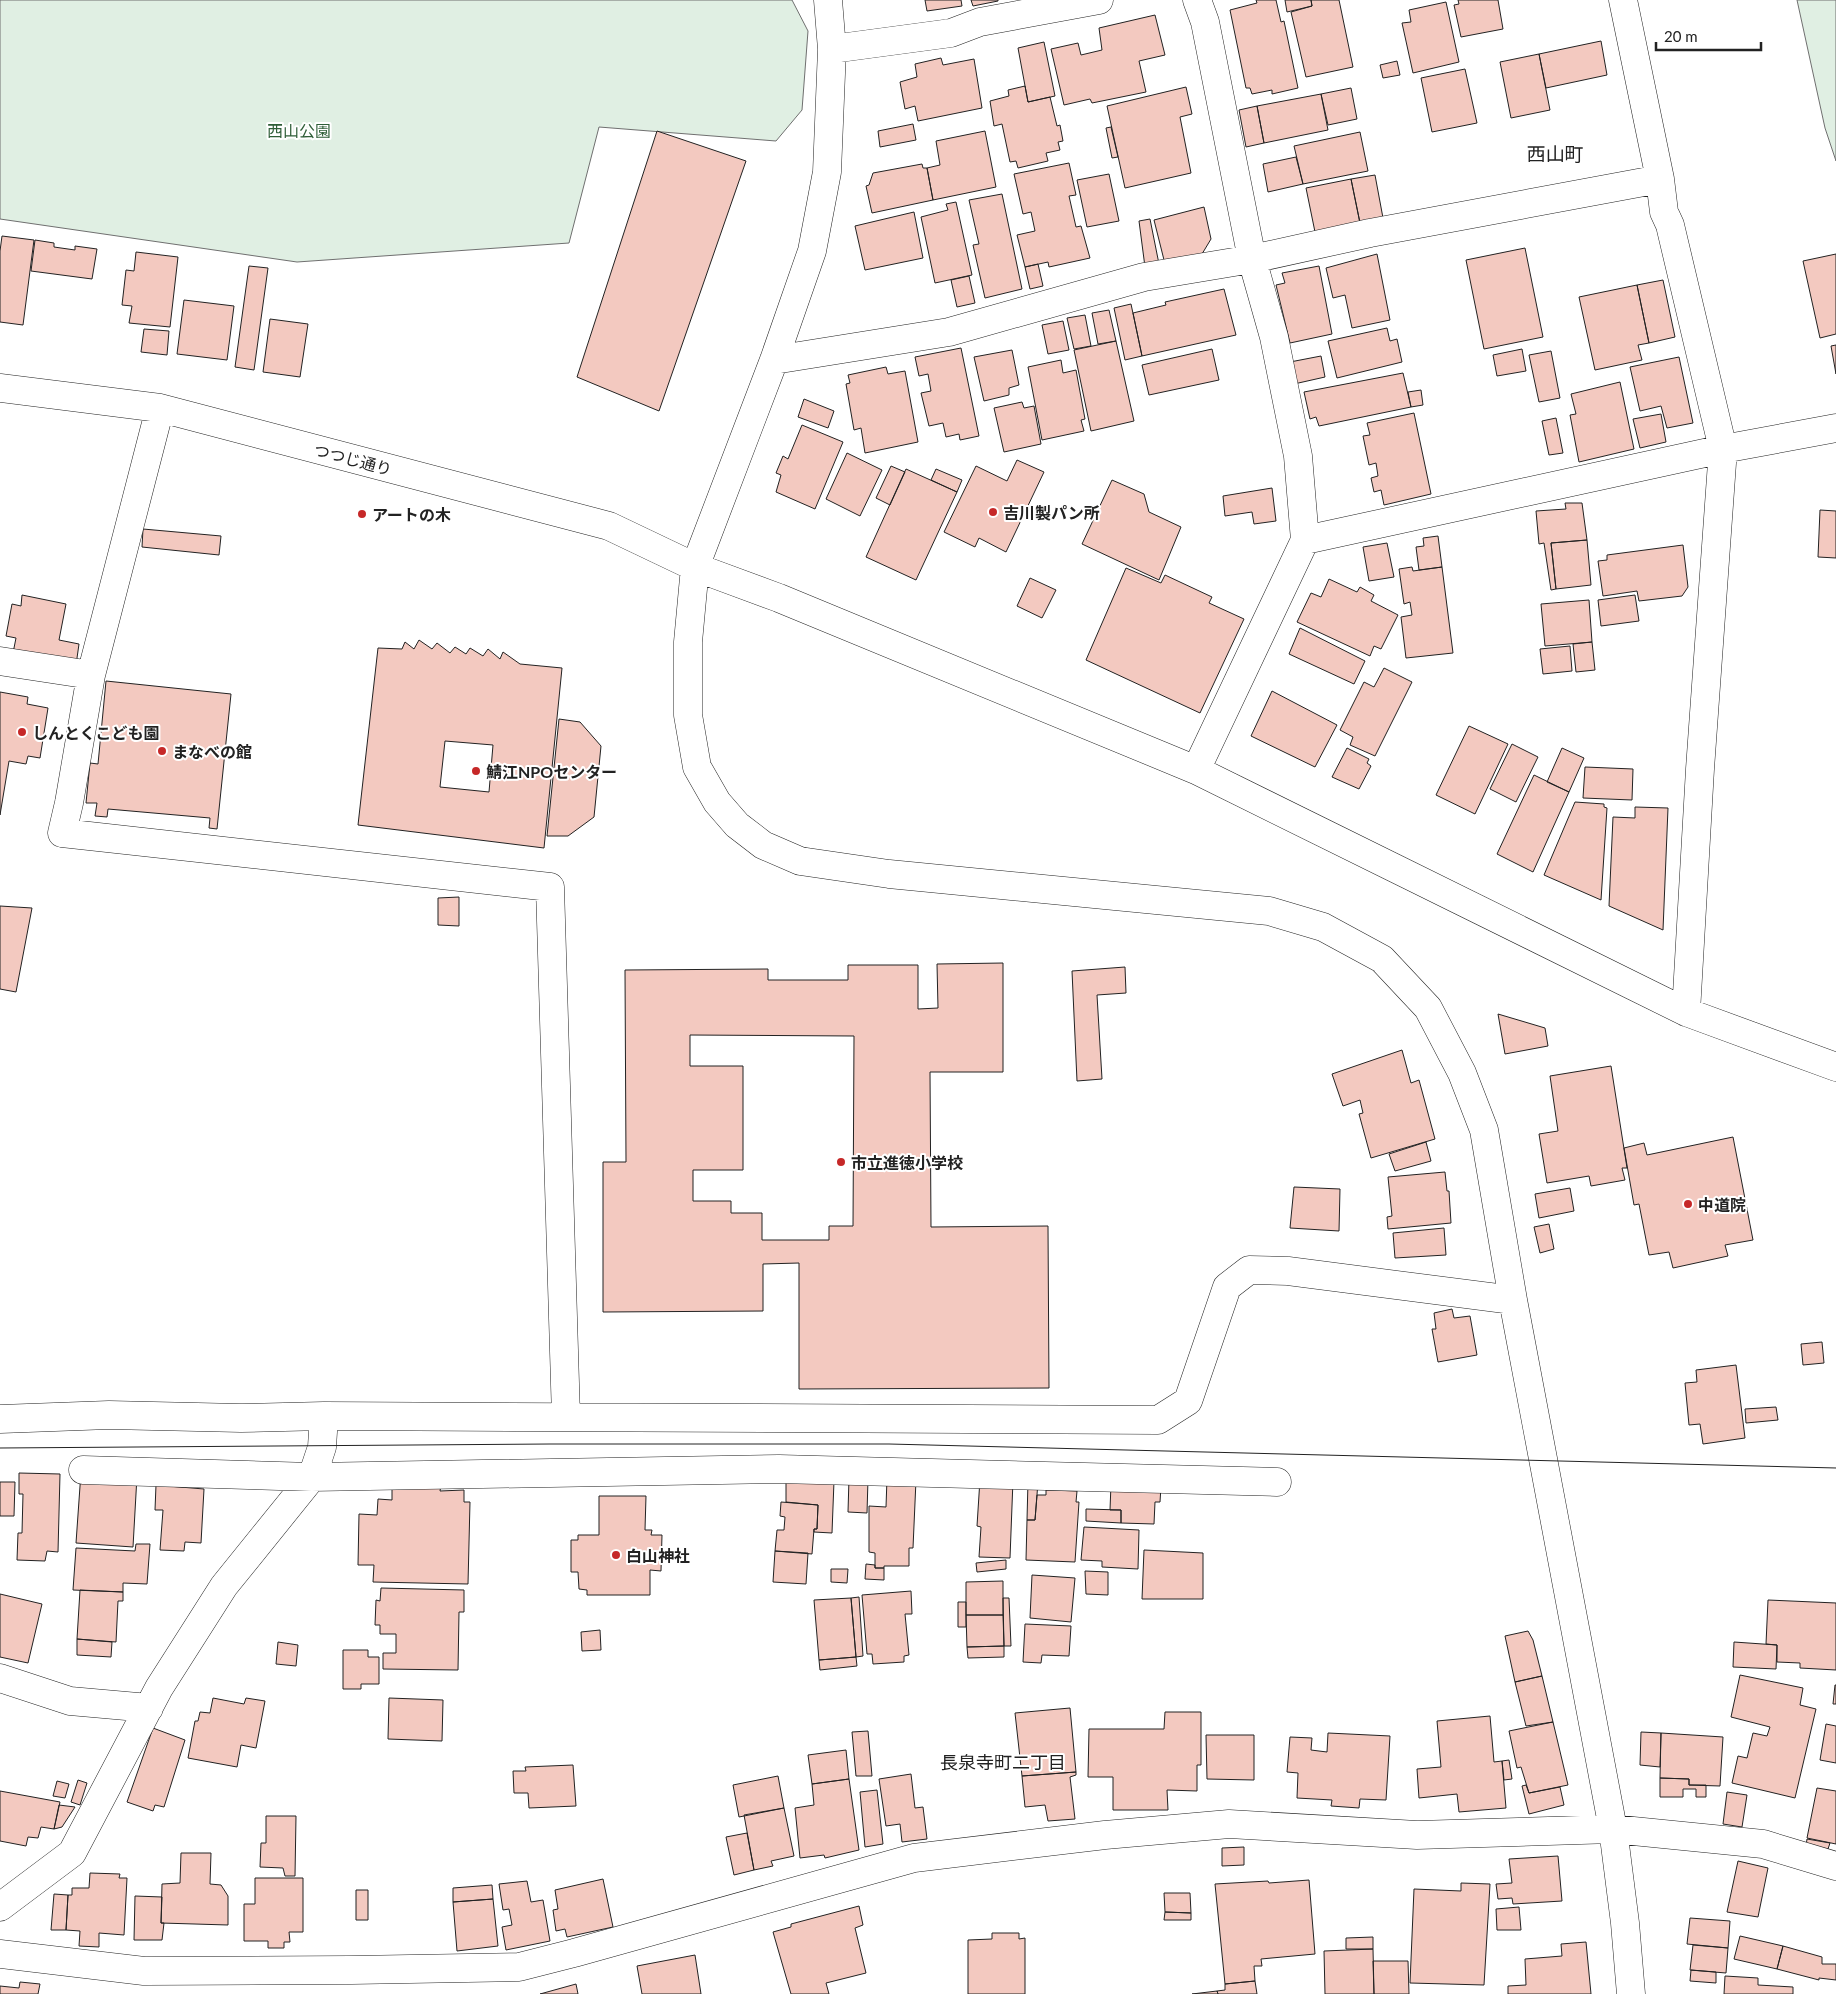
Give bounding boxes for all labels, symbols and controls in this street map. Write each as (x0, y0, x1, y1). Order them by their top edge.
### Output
scale bar (1656, 20, 1761, 52)
text: 20 m (1664, 27, 1698, 45)
park label: 西山公園 (267, 121, 331, 140)
district label: 西山町 (1526, 142, 1584, 165)
street label: つつじ通り (312, 439, 394, 479)
place label: 吉川製パン所 (1003, 503, 1100, 522)
place label: アートの木 (372, 505, 451, 524)
marker: 吉川製パン所 (987, 506, 999, 518)
marker: アートの木 (356, 508, 368, 520)
place label: しんとくこども園 (32, 723, 160, 742)
marker: しんとくこども園 (16, 726, 28, 738)
place label: まなべの館 (172, 742, 252, 761)
marker: まなべの館 (156, 745, 168, 757)
place label: 鯖江NPOセンター (486, 762, 617, 781)
marker: 鯖江NPOセンター (470, 765, 482, 777)
place label: 市立進徳小学校 (851, 1153, 963, 1172)
marker: 市立進徳小学校 (835, 1156, 847, 1168)
place label: 中道院 (1698, 1195, 1746, 1214)
marker: 中道院 (1682, 1198, 1694, 1210)
place label: 白山神社 (626, 1546, 690, 1565)
marker: 白山神社 (610, 1549, 622, 1561)
district label: 長泉寺町二丁目 (940, 1751, 1066, 1773)

